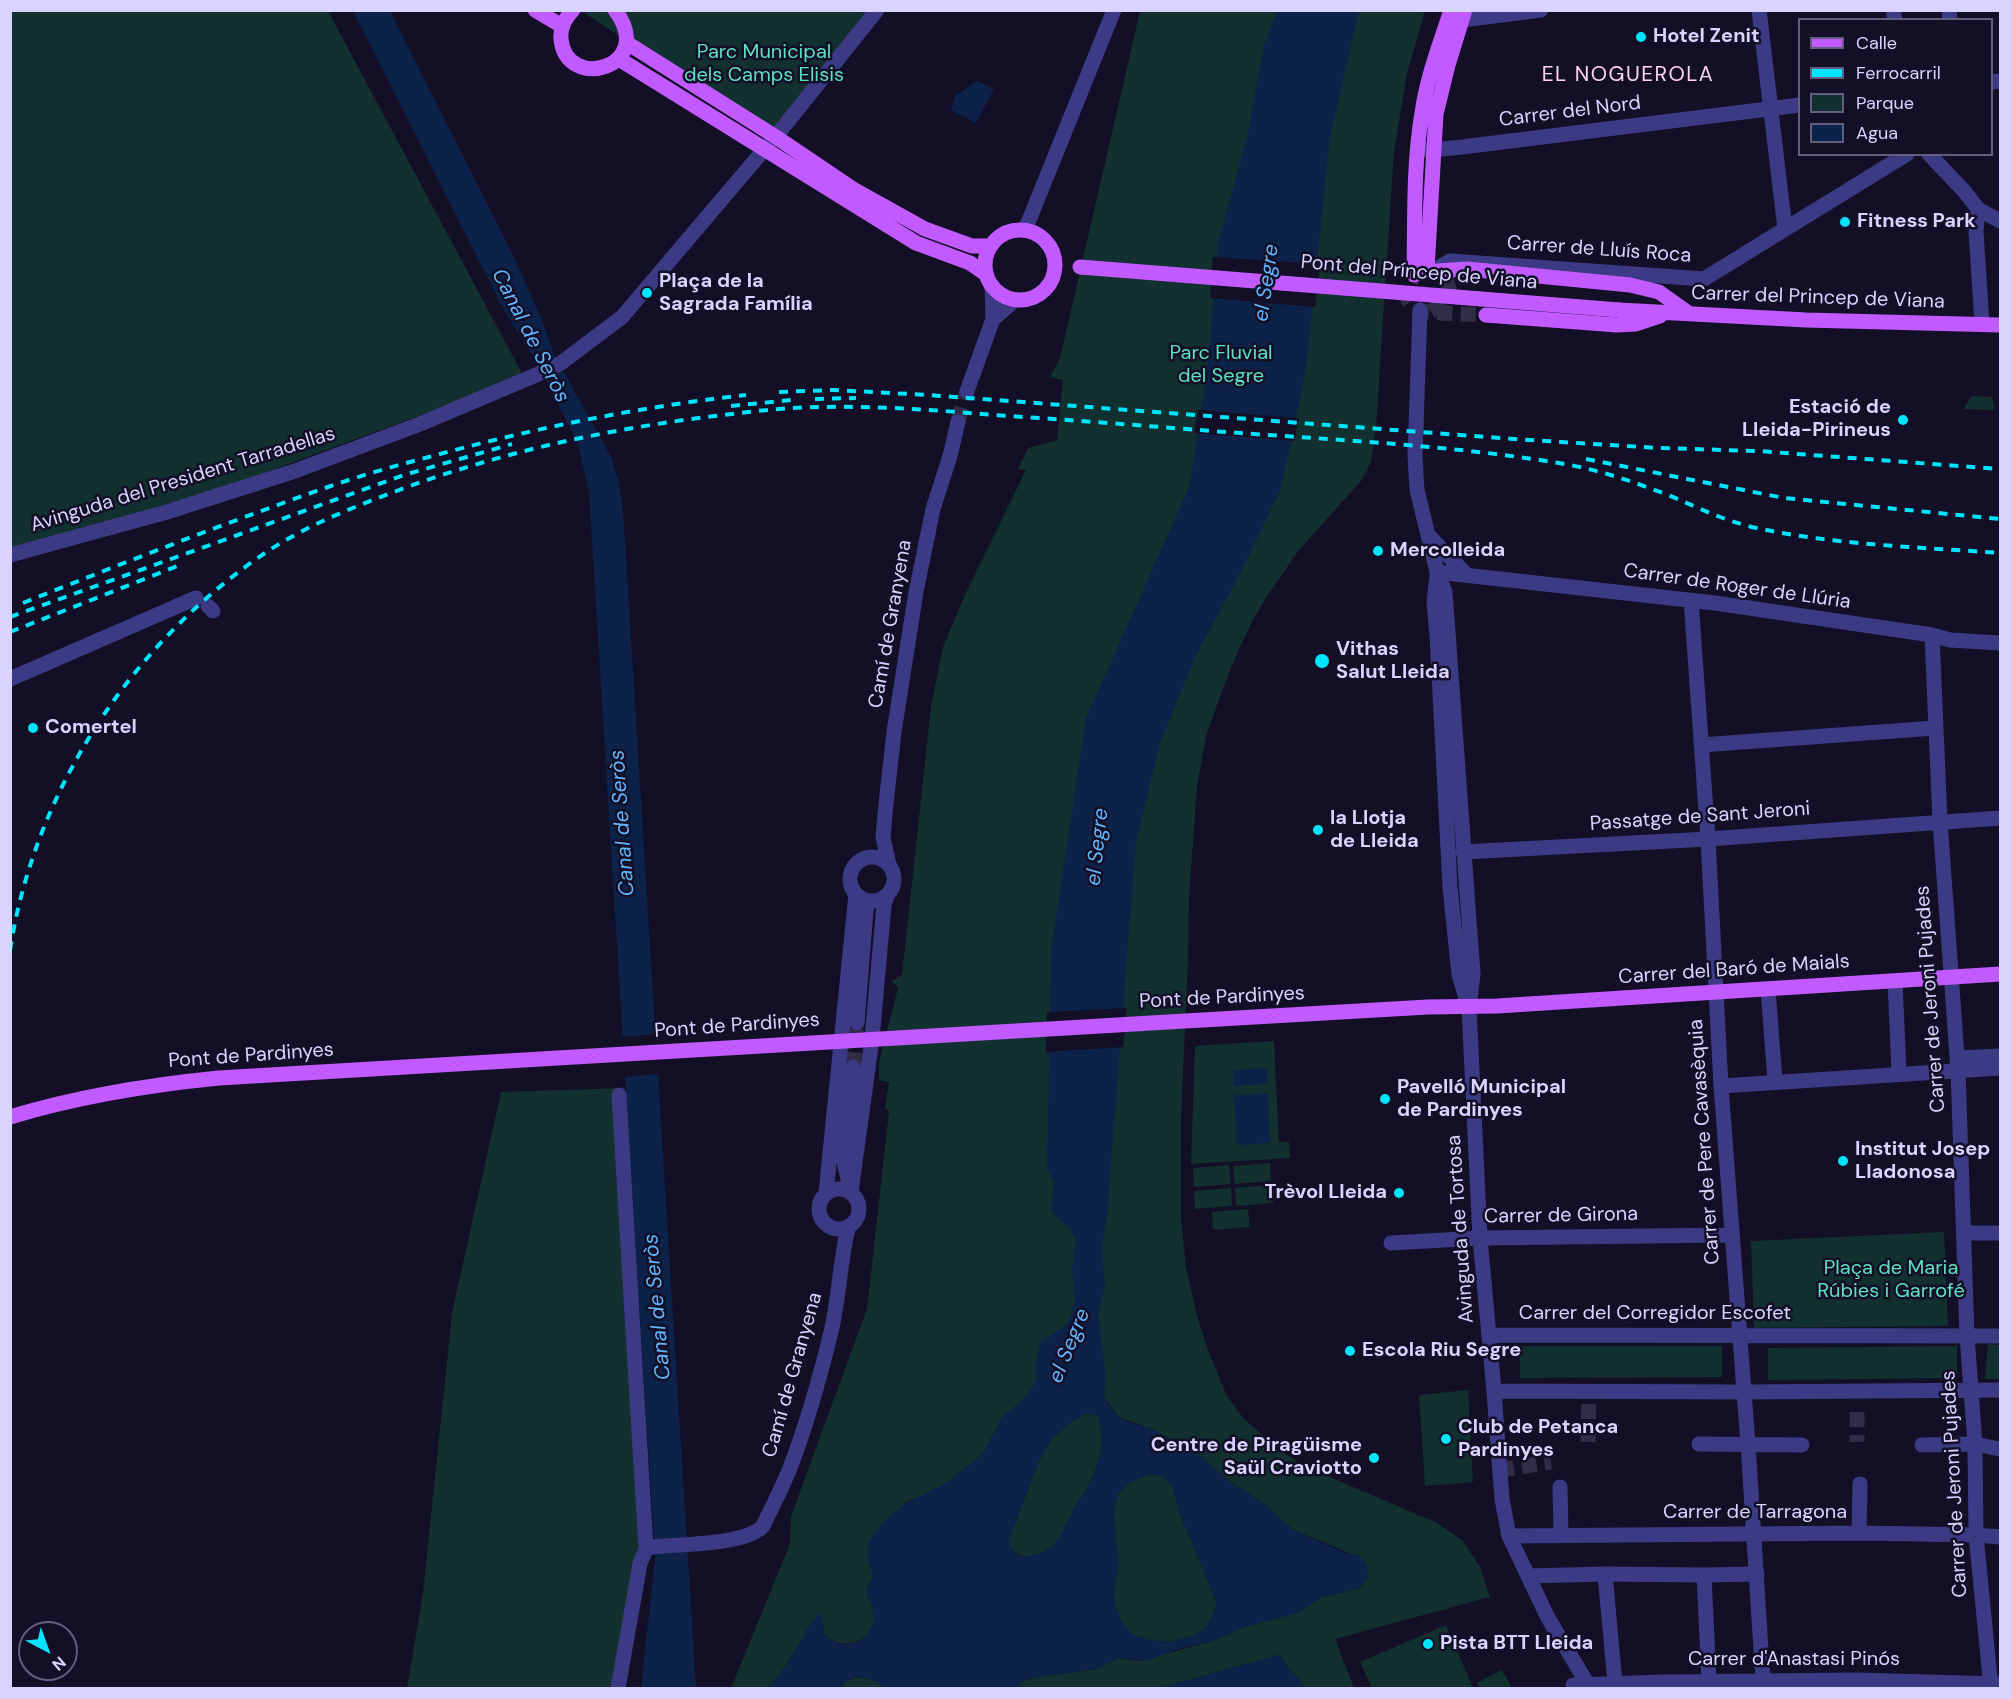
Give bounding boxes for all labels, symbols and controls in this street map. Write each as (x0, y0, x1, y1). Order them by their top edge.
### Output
legend (1798, 18, 1993, 156)
place label: Hotel Zenit (1653, 25, 1760, 49)
marker: Hotel Zenit (1634, 30, 1648, 44)
text: Calle (1856, 31, 1897, 55)
park label: Parc Municipal dels Camps Elisis (684, 41, 844, 88)
text: Ferrocarril (1856, 61, 1941, 85)
district label: EL NOGUEROLA (1542, 62, 1714, 88)
street label: Carrer del Nord (1498, 91, 1642, 133)
text: Parque (1856, 91, 1914, 115)
text: Agua (1856, 121, 1898, 145)
place label: Fitness Park (1857, 210, 1976, 234)
marker: Fitness Park (1838, 215, 1852, 229)
street label: Carrer de Lluís Roca (1506, 232, 1692, 268)
water label: el Segre (1249, 243, 1285, 323)
street label: Pont del Príncep de Viana (1300, 251, 1538, 295)
water label: Canal de Seròs (485, 265, 575, 407)
place label: Plaça de la Sagrada Família (659, 270, 813, 317)
street label: Carrer del Princep de Viana (1691, 282, 1945, 314)
marker: Plaça de la Sagrada Família (640, 286, 654, 300)
park label: Parc Fluvial del Segre (1169, 342, 1273, 389)
place label: Estació de Lleida-Pirineus (1742, 396, 1891, 443)
marker: Estació de Lleida-Pirineus (1896, 413, 1910, 427)
street label: Avinguda del President Tarradellas (28, 422, 338, 538)
street label: Camí de Granyena (864, 538, 918, 710)
place label: Mercolleida (1390, 539, 1505, 563)
marker: Mercolleida (1371, 544, 1385, 558)
street label: Carrer de Roger de Llúria (1622, 559, 1852, 615)
place label: Vithas Salut Lleida (1336, 638, 1450, 685)
marker: Vithas Salut Lleida (1313, 652, 1331, 670)
place label: Comertel (45, 716, 137, 740)
marker: Comertel (26, 721, 40, 735)
water label: Canal de Seròs (605, 749, 641, 897)
street label: Passatge de Sant Jeroni (1589, 797, 1811, 837)
water label: el Segre (1081, 807, 1115, 887)
place label: la Llotja de Lleida (1330, 807, 1419, 854)
marker: la Llotja de Lleida (1311, 823, 1325, 837)
street label: Carrer de Jeroni Pujades (1911, 885, 1951, 1113)
street label: Carrer del Baró de Maials (1618, 950, 1850, 990)
street label: Pont de Pardinyes (1139, 982, 1305, 1014)
street label: Pont de Pardinyes (653, 1008, 821, 1044)
street label: Carrer de Pere Cavasèquia (1684, 1019, 1726, 1265)
street label: Pont de Pardinyes (167, 1038, 335, 1074)
place label: Pavelló Municipal de Pardinyes (1397, 1076, 1566, 1123)
marker: Pavelló Municipal de Pardinyes (1378, 1092, 1392, 1106)
street label: Avinguda de Tortosa (1442, 1134, 1480, 1324)
place label: Institut Josep Lladonosa (1855, 1138, 1990, 1185)
marker: Institut Josep Lladonosa (1836, 1154, 1850, 1168)
place label: Trèvol Lleida (1264, 1181, 1387, 1205)
marker: Trèvol Lleida (1392, 1186, 1406, 1200)
street label: Carrer de Girona (1484, 1203, 1638, 1229)
water label: Canal de Seròs (639, 1233, 677, 1381)
park label: Plaça de Maria Rúbies i Garrofé (1817, 1257, 1965, 1304)
street label: Camí de Granyena (758, 1290, 828, 1460)
street label: Carrer del Corregidor Escofet (1519, 1302, 1791, 1326)
water label: el Segre (1044, 1305, 1096, 1387)
place label: Escola Riu Segre (1362, 1339, 1521, 1363)
marker: Escola Riu Segre (1343, 1344, 1357, 1358)
street label: Carrer de Jeroni Pujades (1937, 1370, 1973, 1598)
place label: Club de Petanca Pardinyes (1458, 1416, 1618, 1463)
marker: Club de Petanca Pardinyes (1439, 1432, 1453, 1446)
place label: Centre de Piragüisme Saül Craviotto (1151, 1434, 1362, 1481)
marker: Centre de Piragüisme Saül Craviotto (1367, 1451, 1381, 1465)
street label: Carrer de Tarragona (1663, 1501, 1847, 1525)
north arrow (18, 1621, 78, 1681)
place label: Pista BTT Lleida (1440, 1632, 1593, 1656)
marker: Pista BTT Lleida (1421, 1637, 1435, 1651)
street label: Carrer d'Anastasi Pinós (1688, 1648, 1900, 1672)
text: N (48, 1652, 70, 1675)

